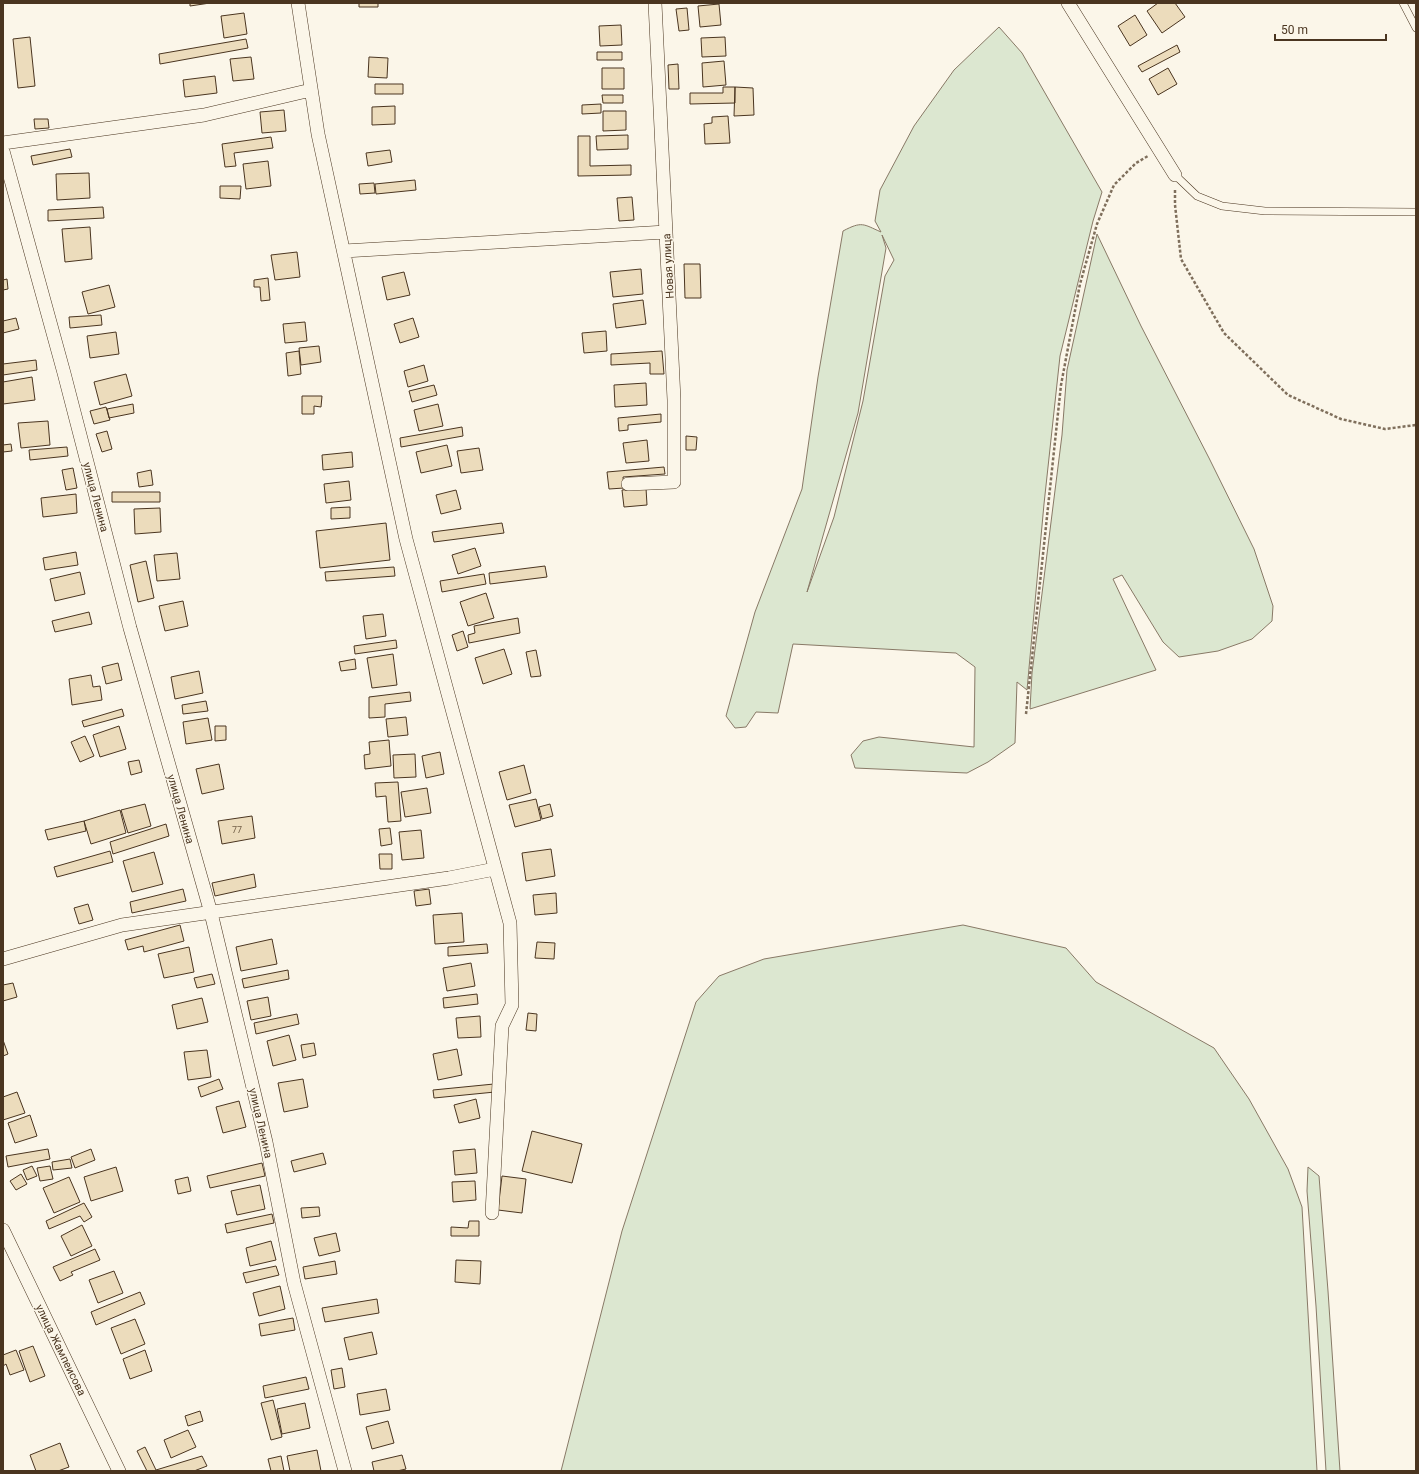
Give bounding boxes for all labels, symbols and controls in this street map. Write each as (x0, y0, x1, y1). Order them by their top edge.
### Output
scale bar (1275, 16, 1386, 42)
text: 50 m (1281, 23, 1308, 37)
street label: Новая улица (660, 233, 677, 299)
street label: улица Ленина (80, 461, 111, 533)
street label: улица Ленина (164, 773, 197, 845)
house number: 77 (232, 825, 242, 835)
street label: улица Ленина (246, 1087, 275, 1159)
street label: улица Жампеисова (33, 1302, 88, 1398)

